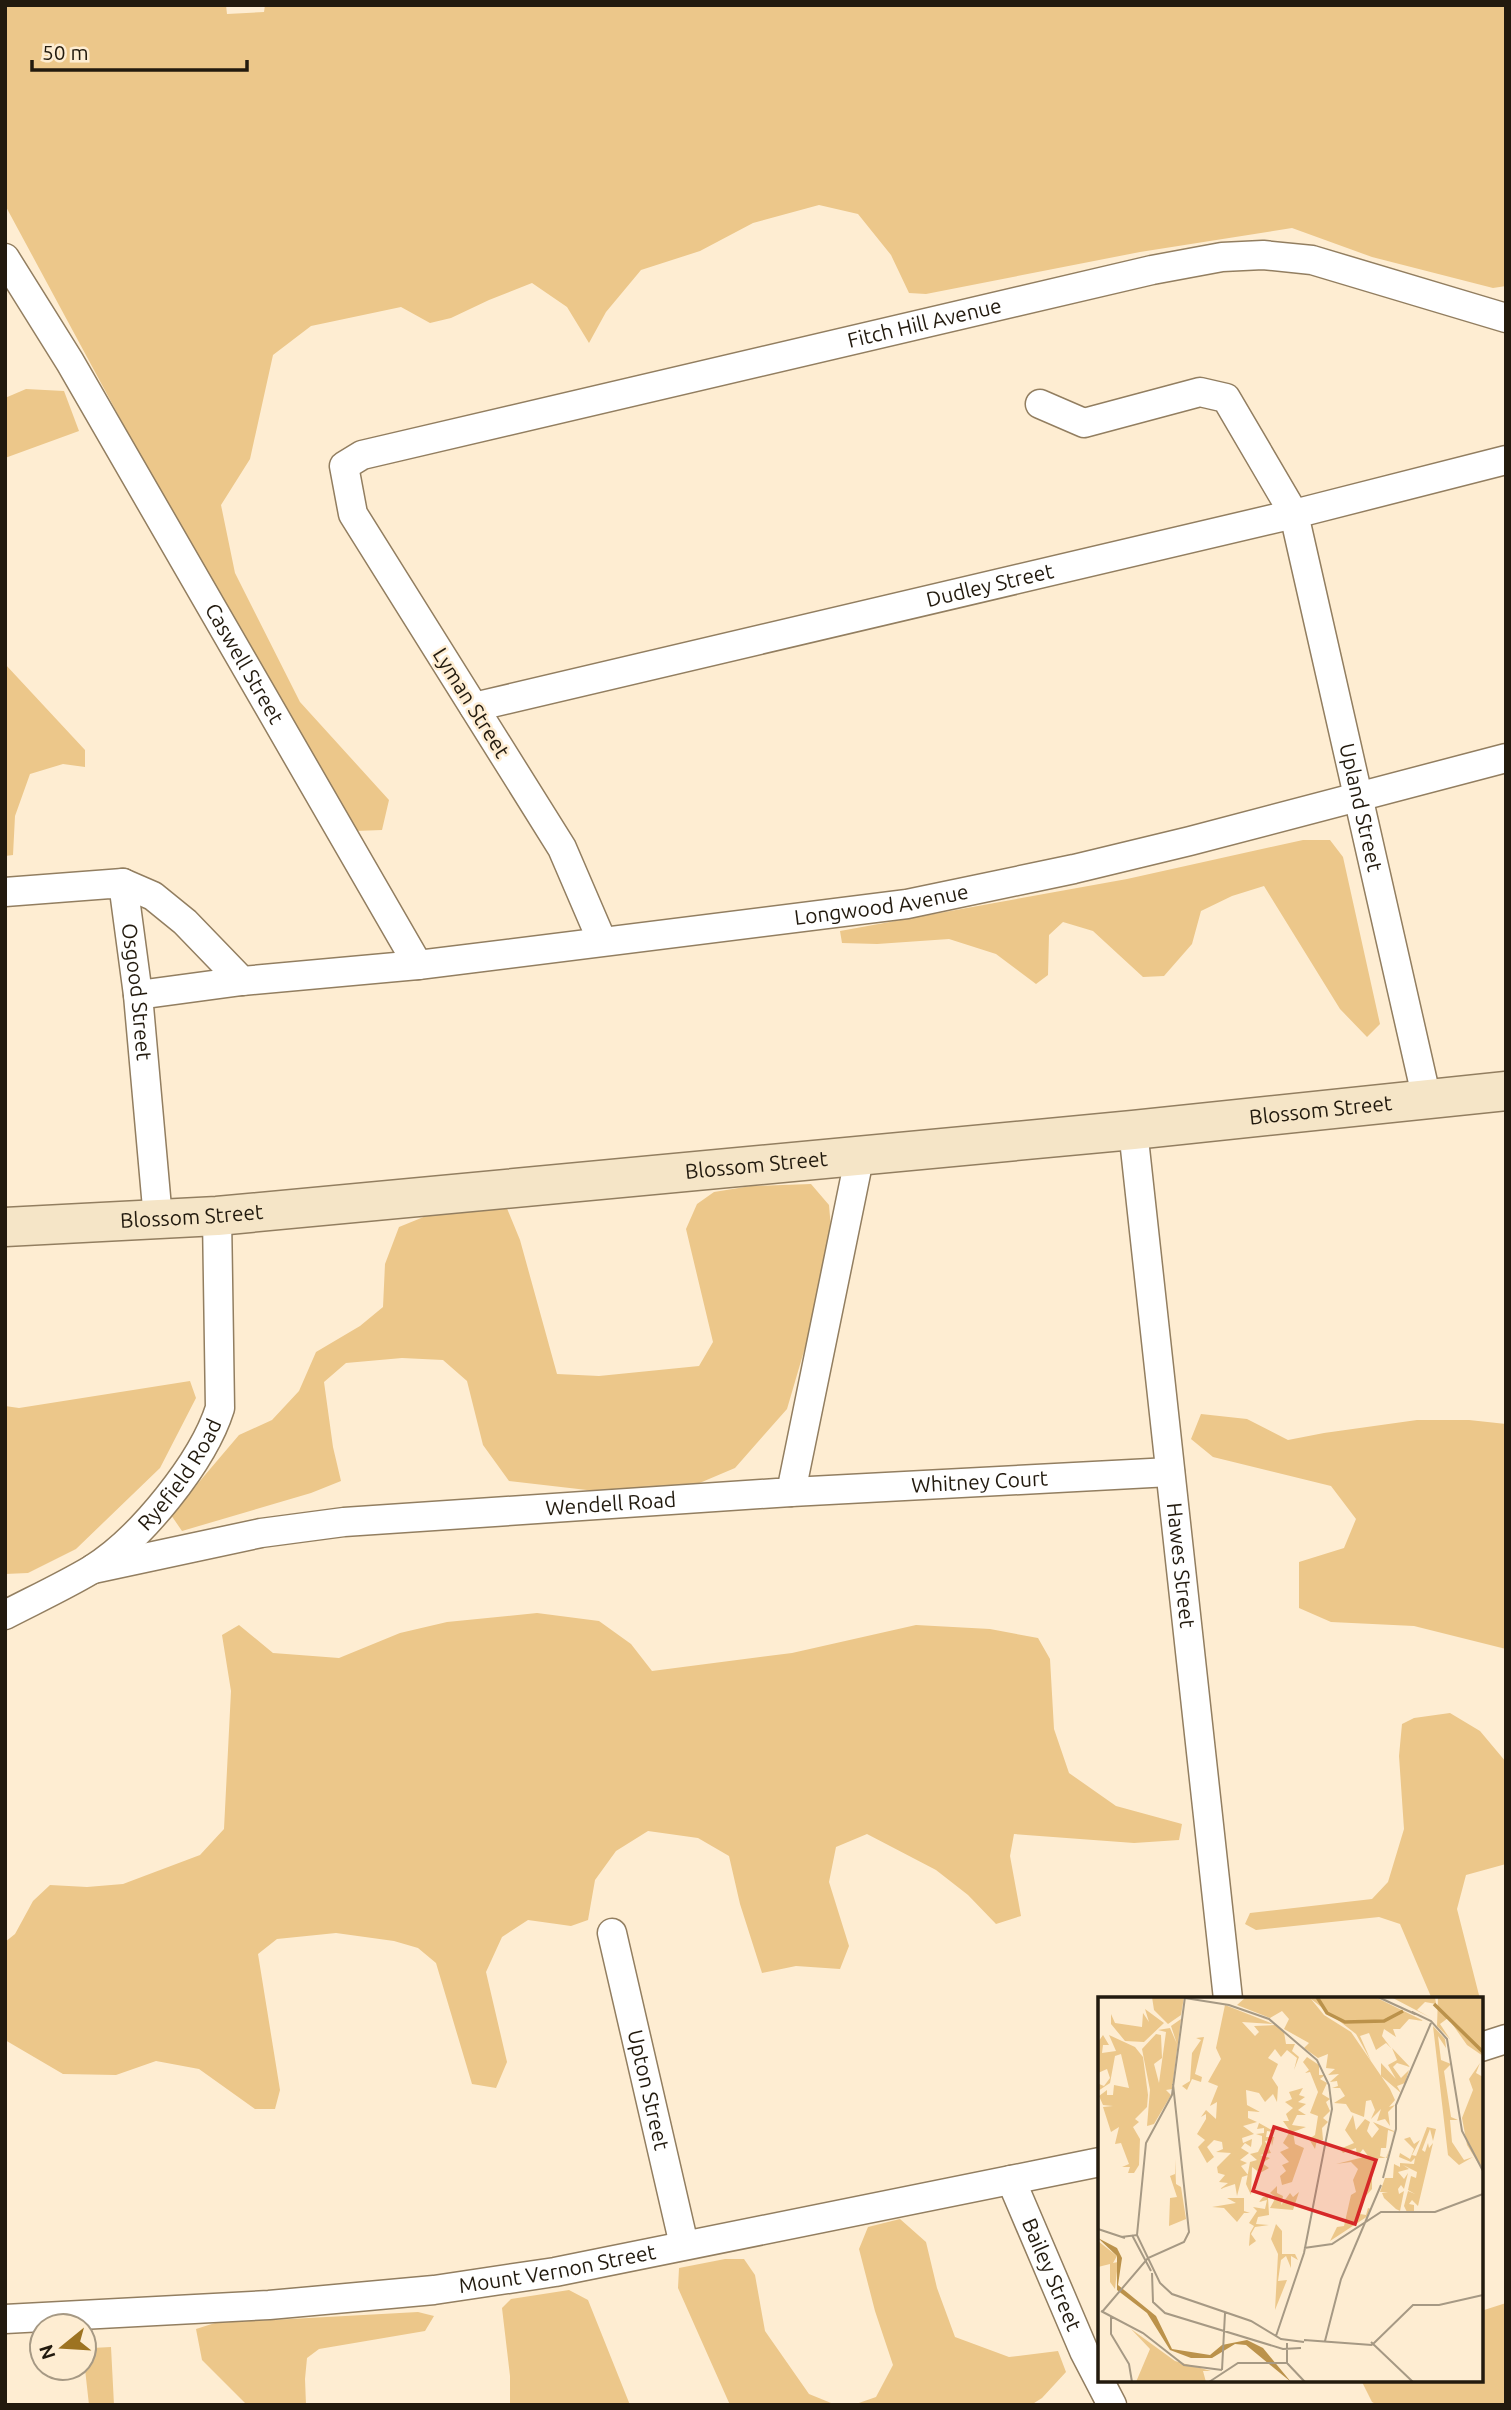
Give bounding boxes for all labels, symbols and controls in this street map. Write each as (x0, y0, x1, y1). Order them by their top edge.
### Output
scale bar (32, 28, 247, 72)
text: 50 m (42, 40, 89, 64)
street label: Fitch Hill Avenue (845, 293, 1004, 352)
street label: Dudley Street (924, 558, 1056, 611)
street label: Caswell Street (201, 599, 289, 728)
street label: Lyman Street (429, 643, 515, 762)
street label: Upland Street (1335, 741, 1388, 874)
street label: Longwood Avenue (793, 878, 970, 929)
street label: Osgood Street (118, 922, 157, 1061)
street label: Blossom Street (1248, 1090, 1393, 1129)
street label: Blossom Street (684, 1146, 829, 1183)
street label: Blossom Street (120, 1199, 264, 1232)
street label: Ryefield Road (132, 1415, 226, 1535)
street label: Whitney Court (911, 1465, 1049, 1497)
street label: Wendell Road (545, 1487, 677, 1519)
street label: Hawes Street (1163, 1501, 1200, 1629)
inset map (1098, 1997, 1483, 2382)
street label: Upton Street (624, 2027, 675, 2152)
street label: Bailey Street (1018, 2214, 1087, 2334)
street label: Mount Vernon Street (457, 2239, 658, 2297)
north arrow (28, 2312, 98, 2382)
text: N (34, 2342, 59, 2362)

